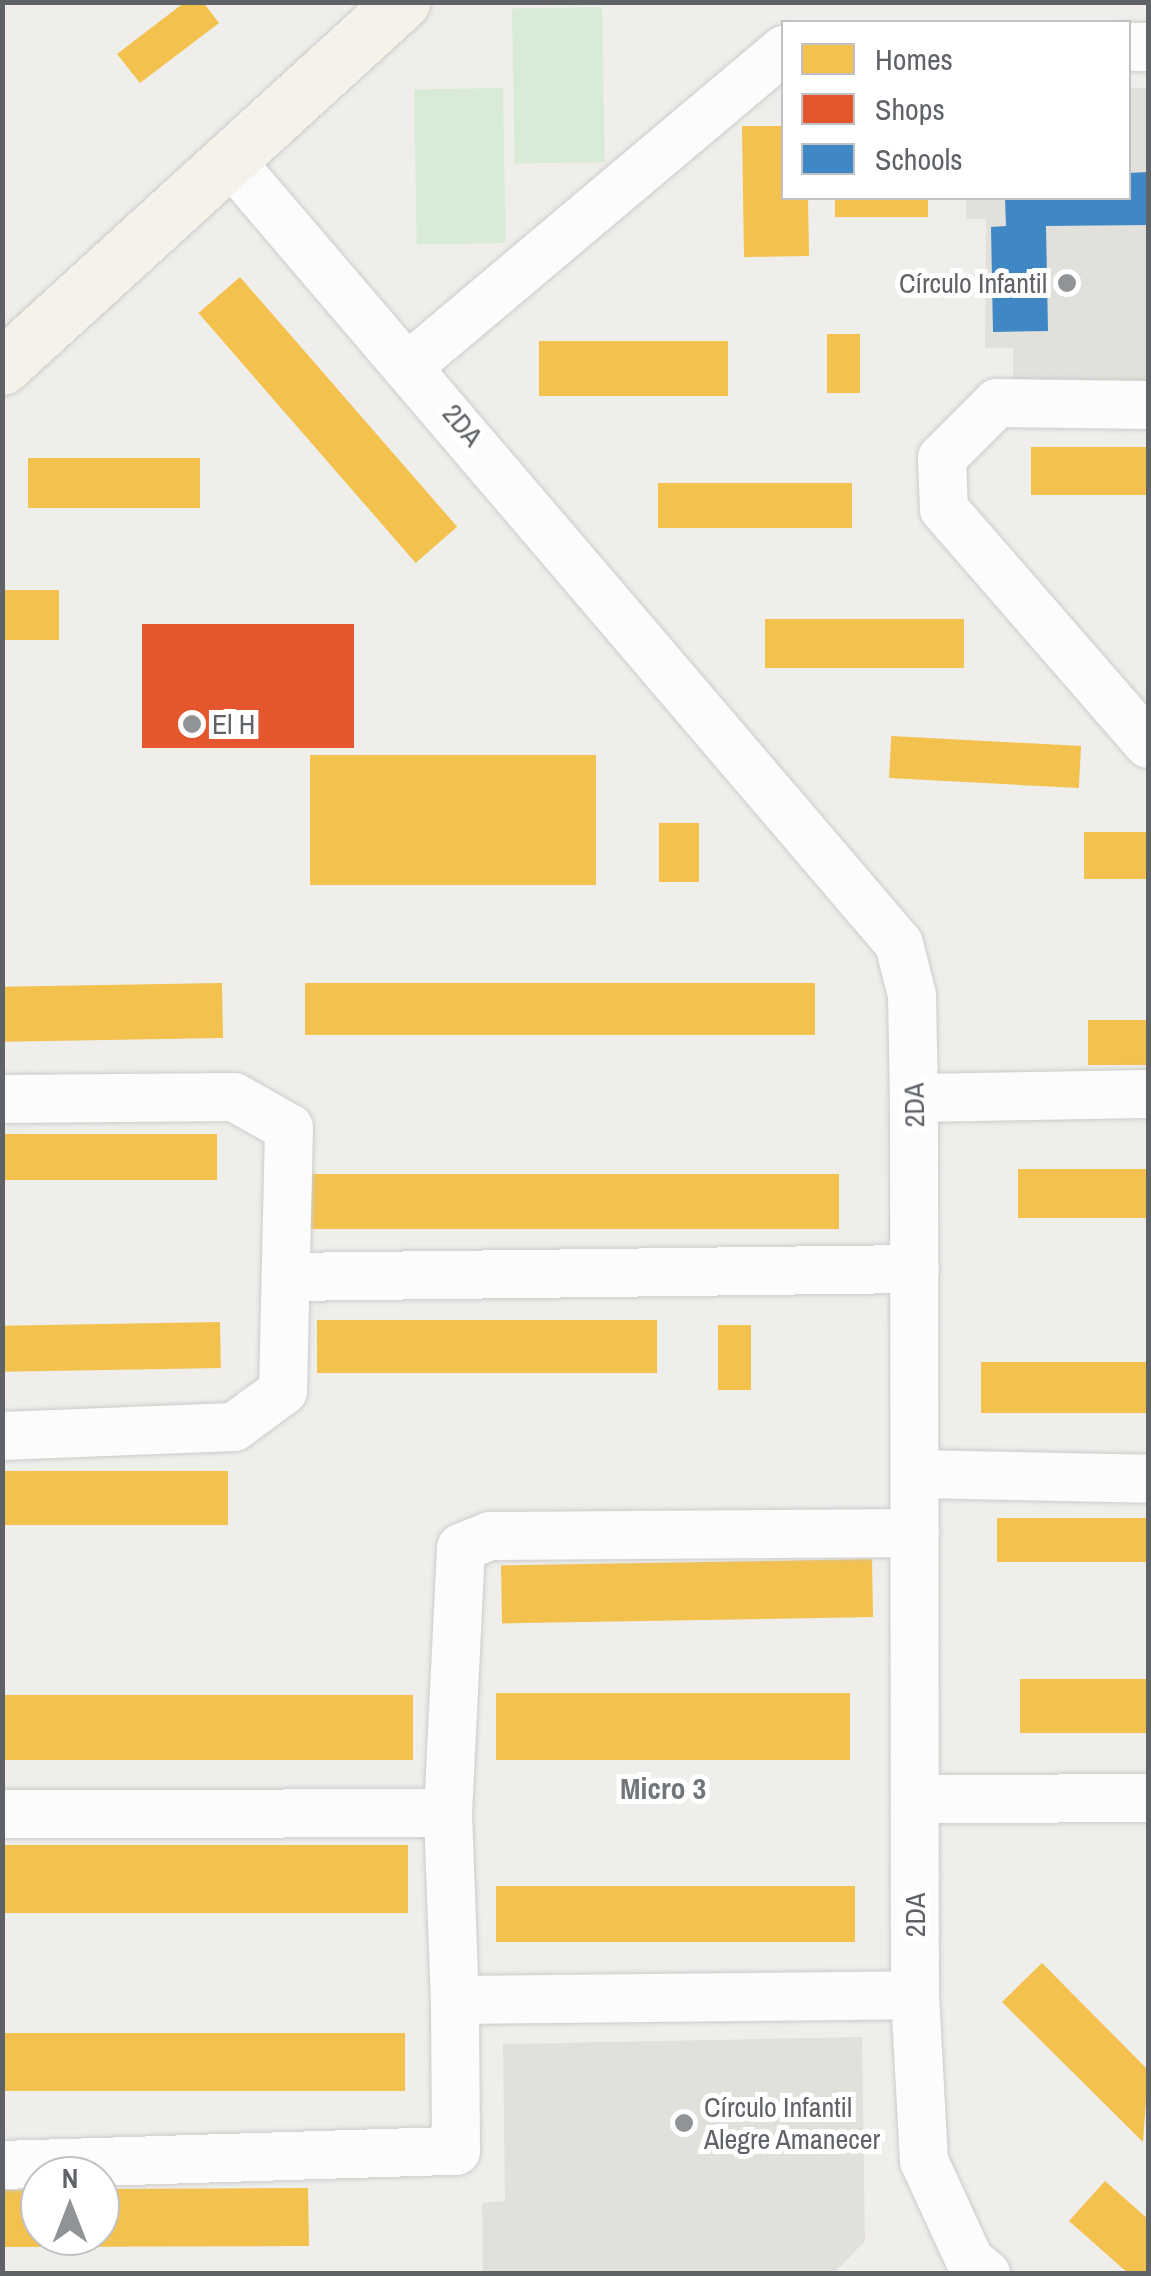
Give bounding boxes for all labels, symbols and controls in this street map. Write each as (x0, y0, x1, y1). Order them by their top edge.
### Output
legend (781, 20, 1131, 200)
text: Homes (875, 39, 953, 79)
text: Shops (875, 89, 945, 129)
text: Schools (875, 139, 963, 179)
place label: Círculo Infantil (899, 266, 1047, 300)
marker: Círculo Infantil (1056, 272, 1078, 294)
street label: 2DA (436, 397, 490, 453)
place label: El H (212, 707, 255, 741)
marker: El H (181, 713, 203, 735)
street label: 2DA (897, 1082, 931, 1128)
district label: Micro 3 (620, 1770, 706, 1806)
street label: 2DA (898, 1893, 932, 1937)
place label: Círculo Infantil Alegre Amanecer (704, 2090, 881, 2156)
marker: Círculo Infantil Alegre Amanecer (673, 2112, 695, 2134)
north arrow (20, 2156, 120, 2256)
text: N (62, 2159, 78, 2197)

